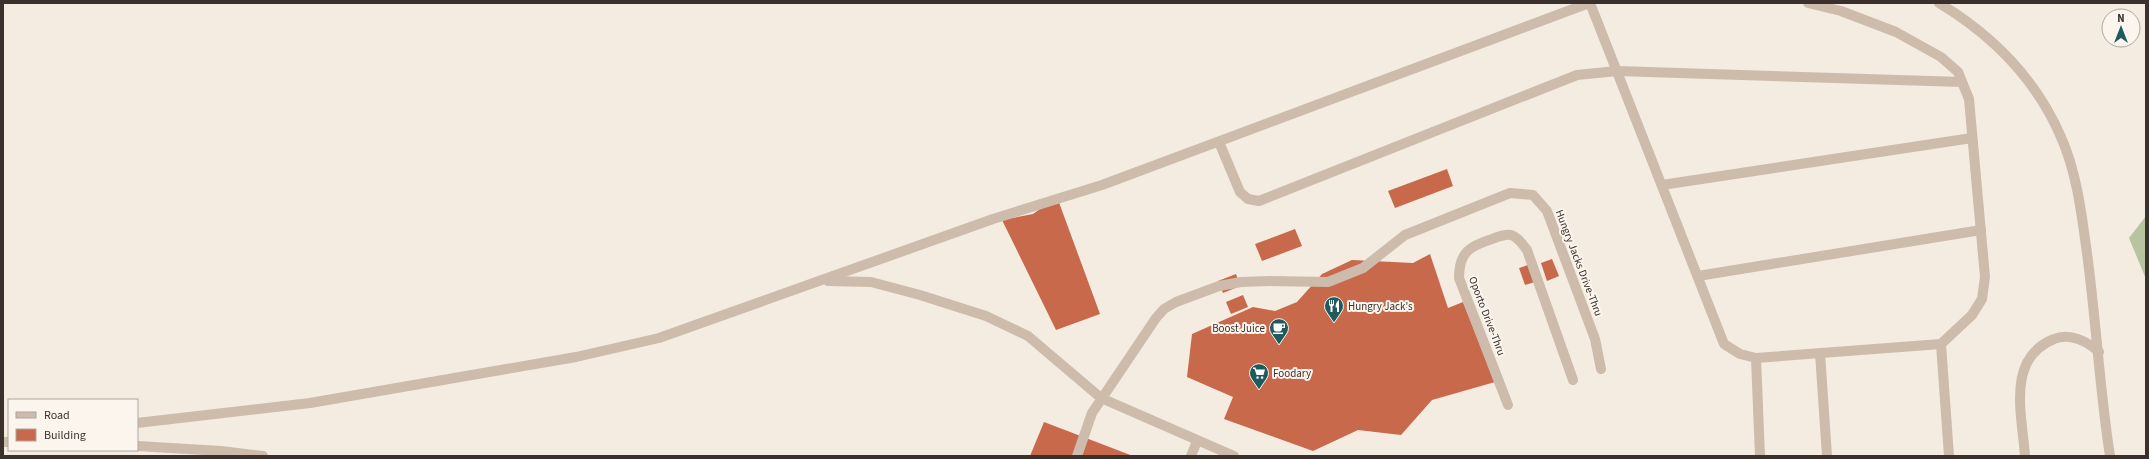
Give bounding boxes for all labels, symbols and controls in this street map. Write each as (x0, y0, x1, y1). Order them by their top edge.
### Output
north arrow (2101, 8, 2141, 48)
text: N (2117, 11, 2125, 26)
street label: Hungry Jacks Drive-Thru (1552, 208, 1606, 318)
street label: Oporto Drive-Thru (1465, 274, 1509, 358)
restaurant icon: Hungry Jack's (1323, 295, 1345, 323)
place label: Hungry Jack's (1348, 299, 1413, 314)
cafe icon: Boost Juice (1268, 317, 1290, 345)
place label: Boost Juice (1212, 321, 1266, 336)
supermarket icon: Foodary (1248, 362, 1270, 390)
place label: Foodary (1273, 366, 1311, 381)
legend (8, 399, 138, 451)
text: Road (44, 407, 70, 424)
text: Building (44, 427, 86, 444)

